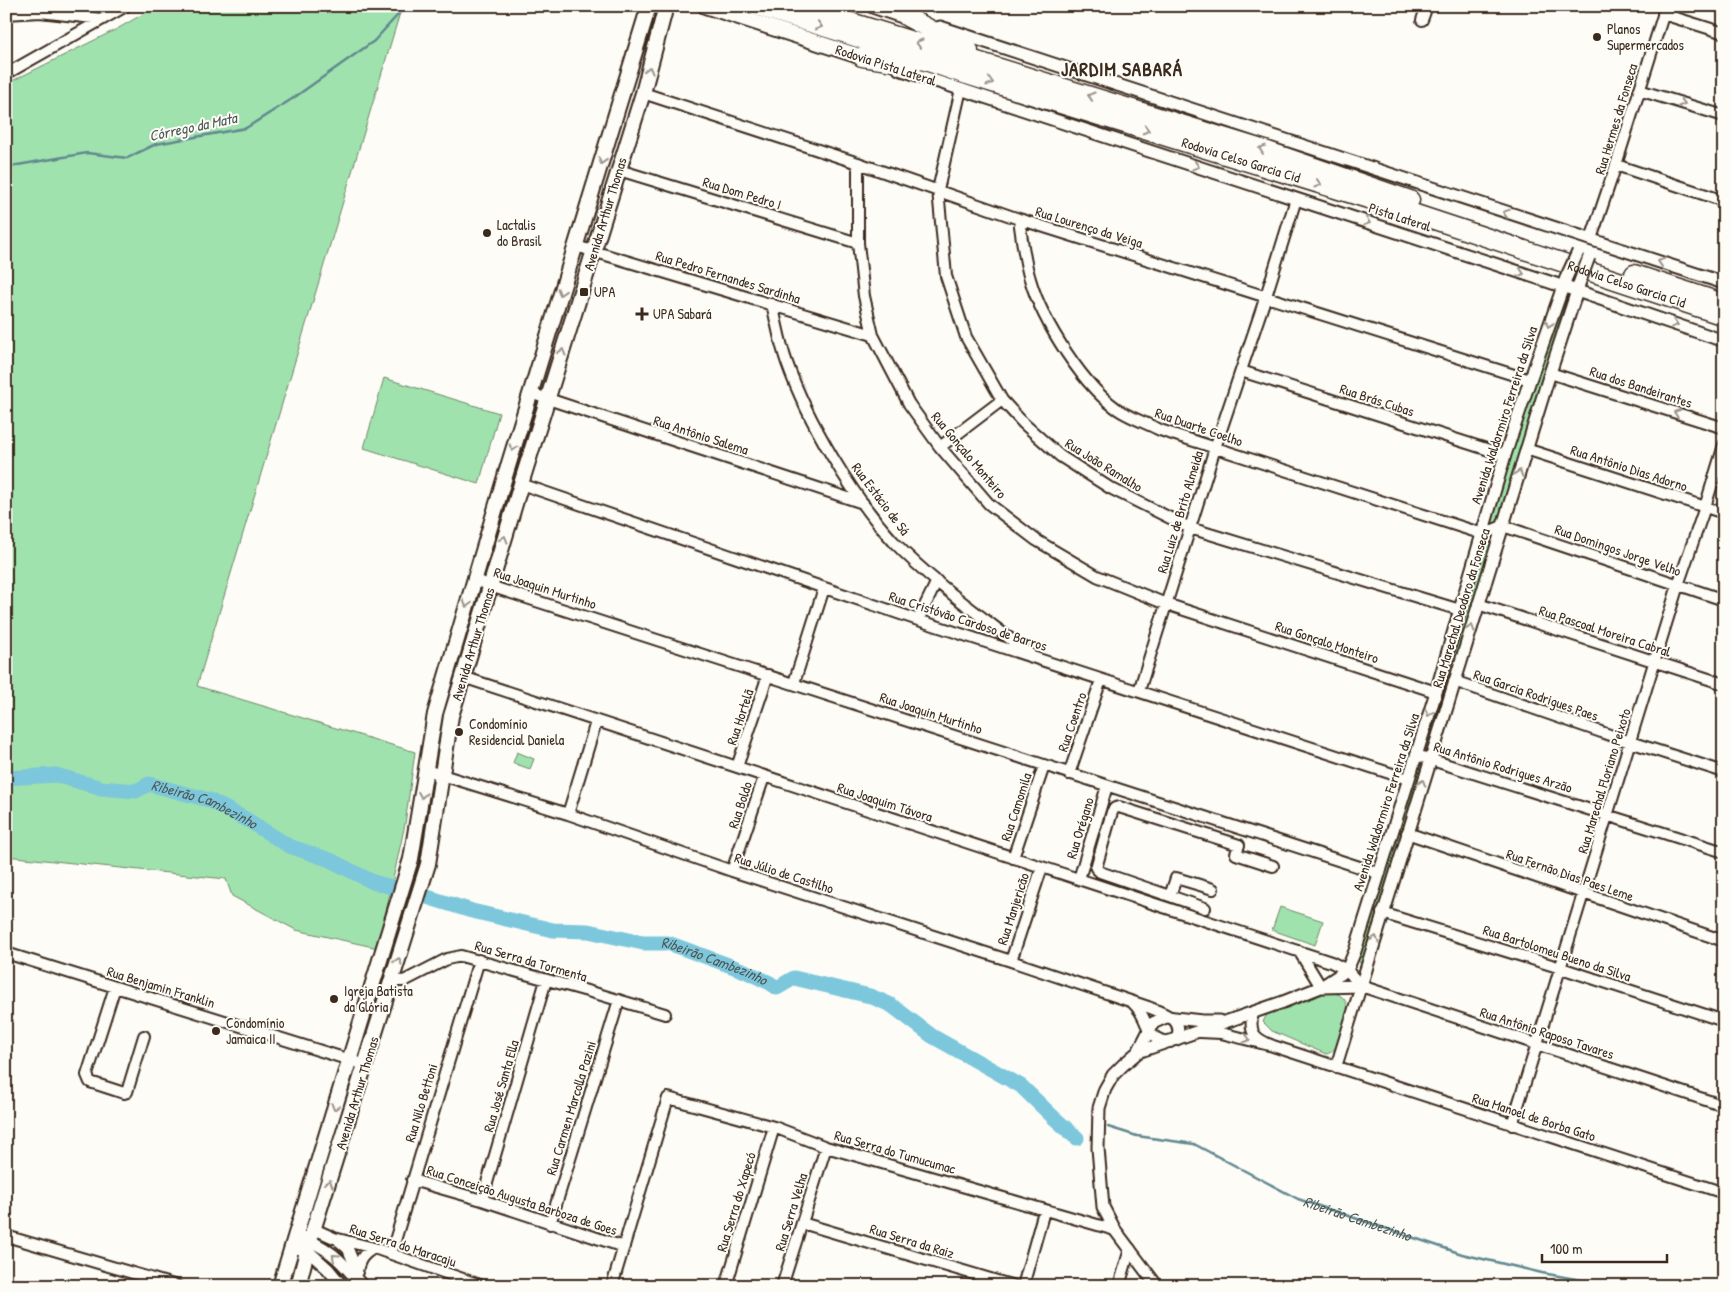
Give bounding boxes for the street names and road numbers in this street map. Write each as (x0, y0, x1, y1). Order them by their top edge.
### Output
street label: Rodovia Pista Lateral (833, 39, 939, 90)
street label: Rua Hermes da Fonseca (1590, 61, 1642, 177)
street label: Rodovia Celso Garcia Cid (1180, 132, 1303, 187)
street label: Avenida Arthur Thomas (578, 155, 631, 273)
street label: Rua Dom Pedro I (701, 172, 784, 213)
street label: Pista Lateral (1367, 198, 1434, 236)
street label: Rua Lourenço da Veiga (1033, 201, 1146, 253)
street label: Rua Pedro Fernandes Sardinha (654, 245, 803, 308)
street label: Rodovia Celso Garcia Cid (1565, 255, 1689, 312)
street label: Avenida Waldormiro Ferreira da Silva (1466, 323, 1541, 506)
street label: Rua dos Bandeirantes (1588, 361, 1695, 412)
street label: Rua Brás Cubas (1338, 379, 1417, 420)
street label: Rua Duarte Coelho (1153, 403, 1246, 451)
street label: Rua Gonçalo Monteiro (927, 407, 1012, 502)
street label: Rua Antônio Salema (651, 410, 752, 459)
street label: Rua João Ramalho (1062, 433, 1147, 496)
street label: Rua Antônio Dias Adorno (1568, 440, 1690, 495)
street label: Rua Luiz de Brito Almeida (1152, 448, 1207, 575)
street label: Rua Estácio de Sá (848, 459, 915, 539)
street label: Rua Domingos Jorge Velho (1552, 519, 1684, 581)
street label: Rua Marechal Deodoro da Fonseca (1427, 525, 1494, 690)
street label: Rua Joaquin Murtinho (491, 562, 599, 614)
street label: Avenida Arthur Thomas (446, 585, 499, 703)
street label: Rua Cristóvão Cardoso de Barros (887, 586, 1050, 655)
street label: Rua Pascoal Moreira Cabral (1537, 600, 1674, 661)
street label: Rua Gonçalo Monteiro (1273, 616, 1382, 667)
street label: Rua Garcia Rodrigues Paes (1471, 664, 1601, 726)
street label: Rua Hortelã (722, 686, 758, 747)
street label: Rua Joaquin Murtinho (877, 687, 985, 739)
street label: Rua Coentro (1052, 689, 1091, 754)
street label: Rua Marechal Floriano Peixoto (1572, 706, 1635, 856)
street label: Avenida Waldormiro Ferreira da Silva (1348, 710, 1423, 893)
street label: Rua Antônio Rodrigues Arzão (1431, 736, 1575, 798)
street label: Rua Camomila (996, 770, 1036, 843)
street label: Rua Joaquim Távora (835, 777, 936, 827)
street label: Rua Boldo (723, 779, 756, 831)
street label: Rua Orégano (1061, 795, 1099, 861)
street label: Rua Fernão Dias Paes Leme (1504, 844, 1637, 905)
street label: Rua Júlio de Castilho (732, 848, 836, 898)
street label: Rua Manjericão (992, 870, 1034, 948)
street label: Rua Bartolomeu Bueno da Silva (1481, 920, 1634, 986)
street label: Rua Serra da Tormenta (473, 935, 590, 986)
street label: Rua Benjamin Franklin (104, 961, 218, 1013)
street label: Rua Antônio Raposo Tavares (1477, 1002, 1617, 1064)
street label: Avenida Arthur Thomas (330, 1034, 383, 1152)
street label: Rua José Santa Ella (478, 1037, 523, 1134)
street label: Rua Carmen Marcolla Pazini (541, 1038, 600, 1177)
street label: Rua Nilo Bettoni (400, 1061, 441, 1144)
street label: Rua Manoel de Borba Gato (1470, 1088, 1599, 1146)
street label: Rua Serra do Tumucumac (832, 1125, 958, 1178)
street label: Rua Serra do Xapecó (711, 1149, 761, 1254)
street label: Rua Conceição Augusta Barboza de Goes (424, 1160, 620, 1240)
street label: Rua Serra Velha (770, 1170, 812, 1253)
street label: Rua Serra do Maracaju (347, 1218, 459, 1272)
street label: Rua Serra da Raiz (868, 1219, 957, 1262)

